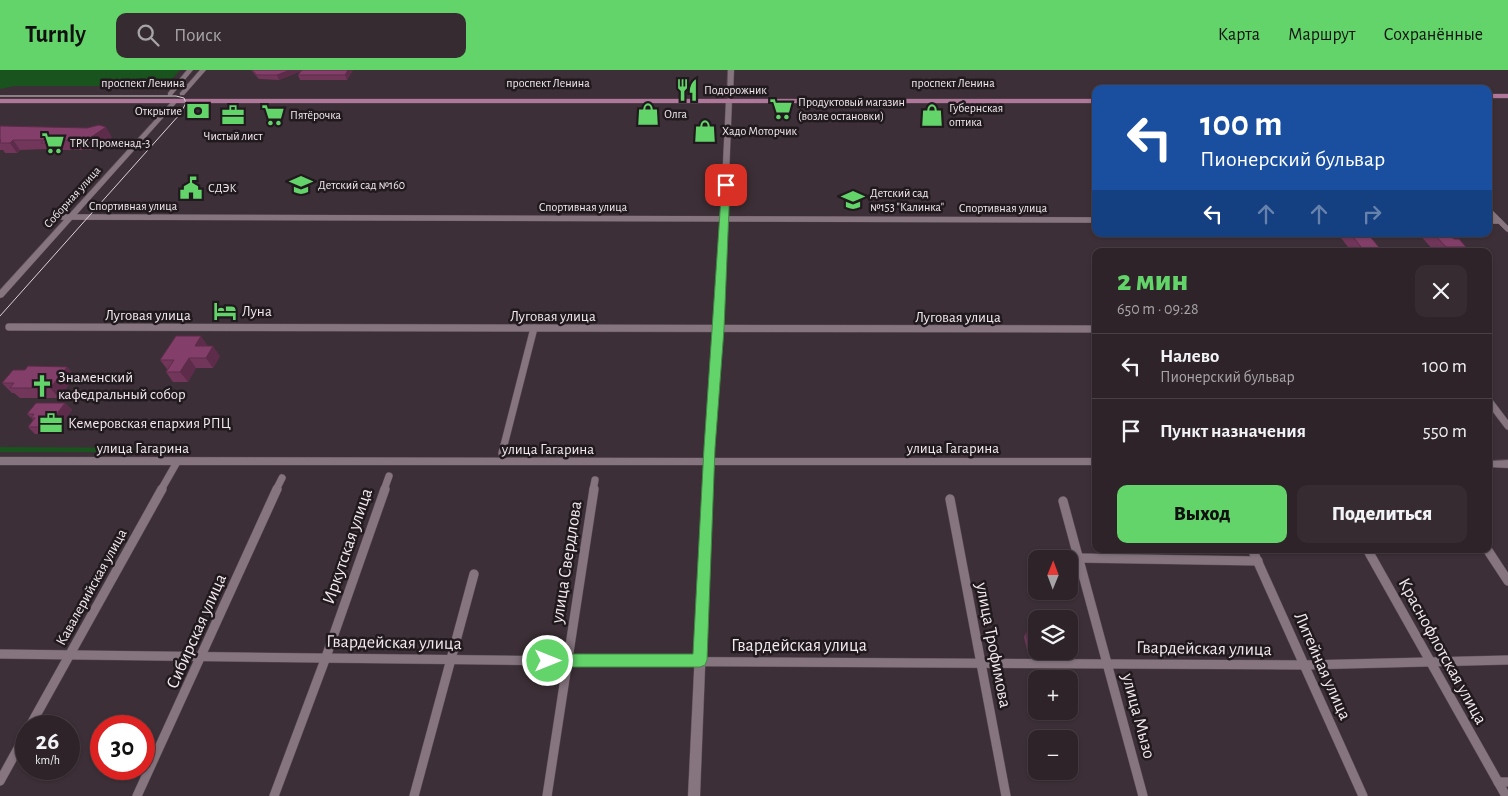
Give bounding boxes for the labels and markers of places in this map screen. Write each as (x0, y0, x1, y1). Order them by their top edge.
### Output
restaurant icon: Подорожник (674, 77, 700, 103)
place label: Подорожник (704, 84, 767, 96)
supermarket icon: Продуктовый магазин (возле остановки) (768, 96, 794, 122)
place label: Продуктовый магазин (возле остановки) (798, 96, 905, 122)
bank icon: Открытие (185, 98, 211, 124)
shop icon: Олга (635, 101, 661, 127)
office icon: Чистый лист (220, 102, 246, 128)
supermarket icon: Пятёрочка (260, 102, 286, 128)
shop icon: Губернская оптика (919, 102, 945, 128)
place label: Губернская оптика (949, 102, 1003, 128)
place label: Открытие (135, 105, 182, 117)
place label: Олга (664, 108, 688, 120)
place label: Пятёрочка (290, 109, 342, 121)
shop icon: Хадо Моторчик (692, 118, 718, 144)
place label: Хадо Моторчик (722, 125, 797, 137)
supermarket icon: ТРК Променад-3 (40, 130, 66, 156)
place label: Чистый лист (203, 130, 263, 142)
place label: ТРК Променад-3 (70, 137, 150, 149)
pin (705, 164, 747, 206)
school or university icon: Детский сад №160 (288, 172, 314, 198)
public building icon: СДЭК (178, 175, 204, 201)
place label: Детский сад №160 (318, 179, 405, 191)
place label: СДЭК (208, 182, 237, 194)
school or university icon: Детский сад №153 "Калинка" (840, 187, 866, 213)
place label: Детский сад №153 "Калинка" (870, 187, 944, 213)
hotel icon: Луна (212, 298, 238, 324)
place label: Луна (242, 304, 272, 319)
place label: Знаменский кафедральный собор (58, 370, 186, 402)
church icon: Знаменский кафедральный собор (29, 373, 55, 399)
office icon: Кемеровская епархия РПЦ (38, 410, 64, 436)
place label: Кемеровская епархия РПЦ (68, 416, 231, 431)

